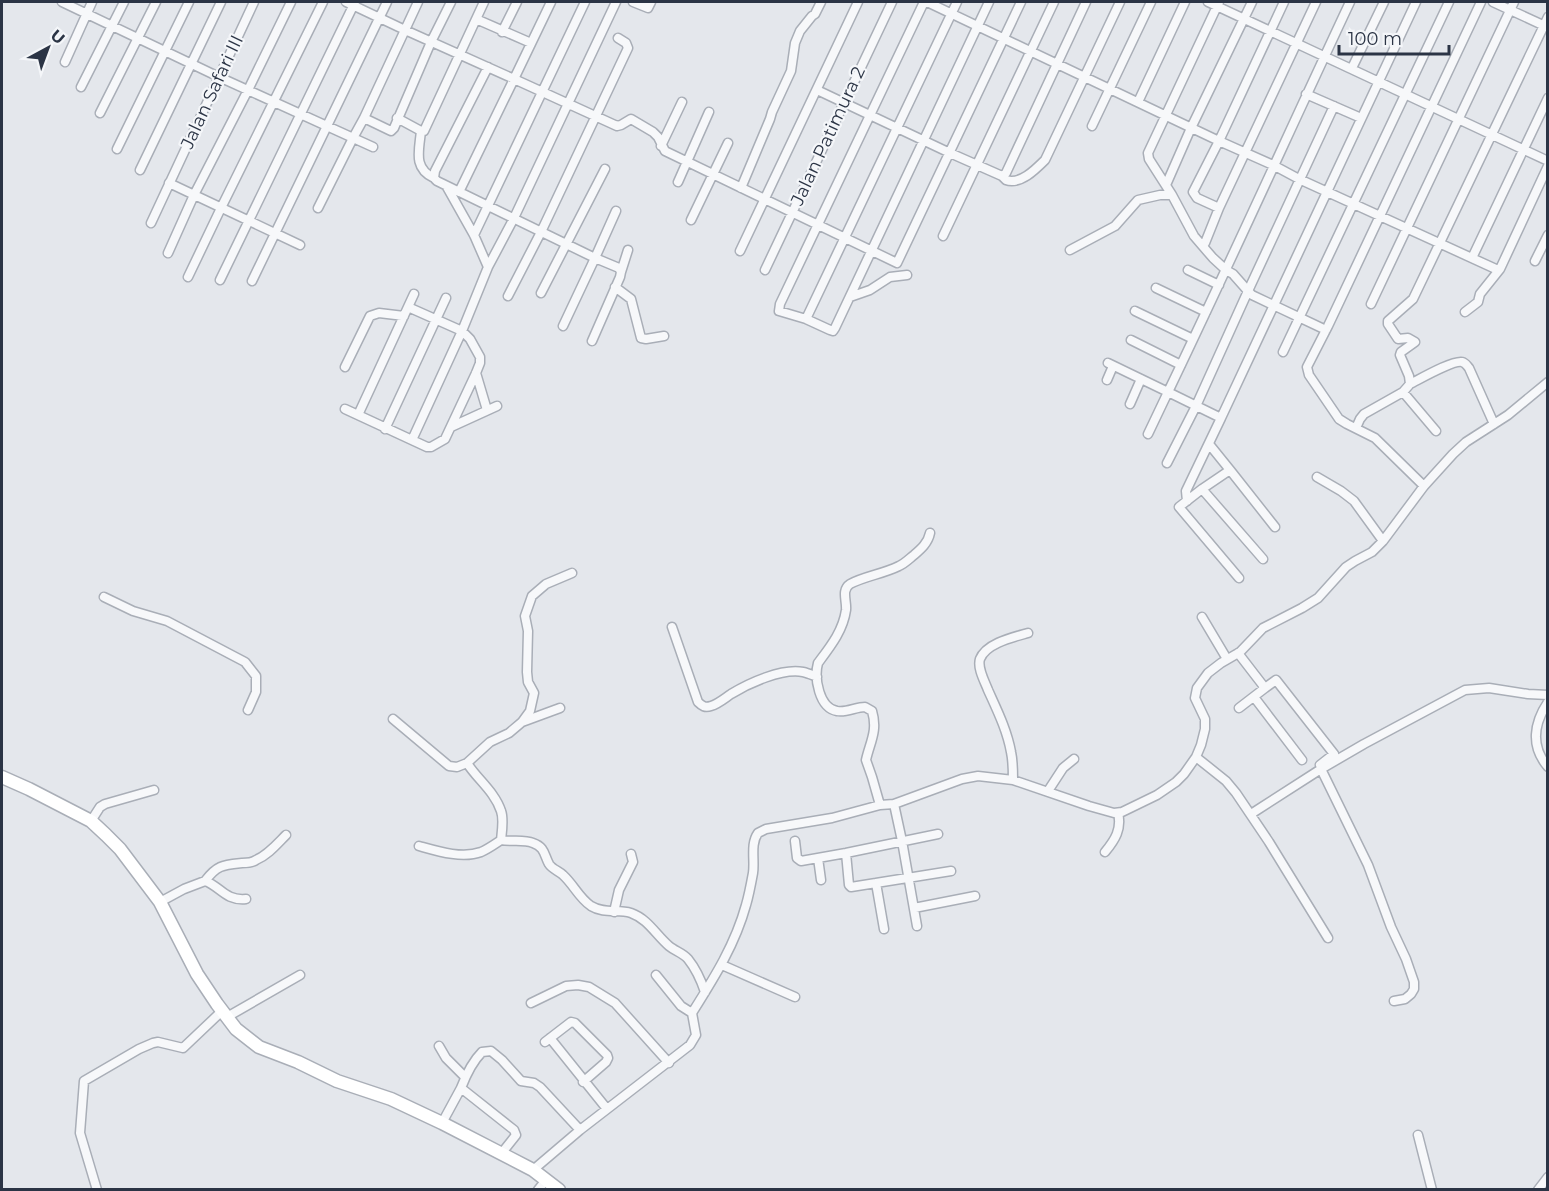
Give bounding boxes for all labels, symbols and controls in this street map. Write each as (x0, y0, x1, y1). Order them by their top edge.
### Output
north arrow (18, 18, 78, 78)
scale bar (1339, 18, 1448, 56)
text: U (47, 26, 69, 48)
text: 100 m (1348, 28, 1402, 50)
street label: Jalan Safari III (176, 32, 248, 153)
street label: Jalan Patimura 2 (786, 63, 870, 210)

